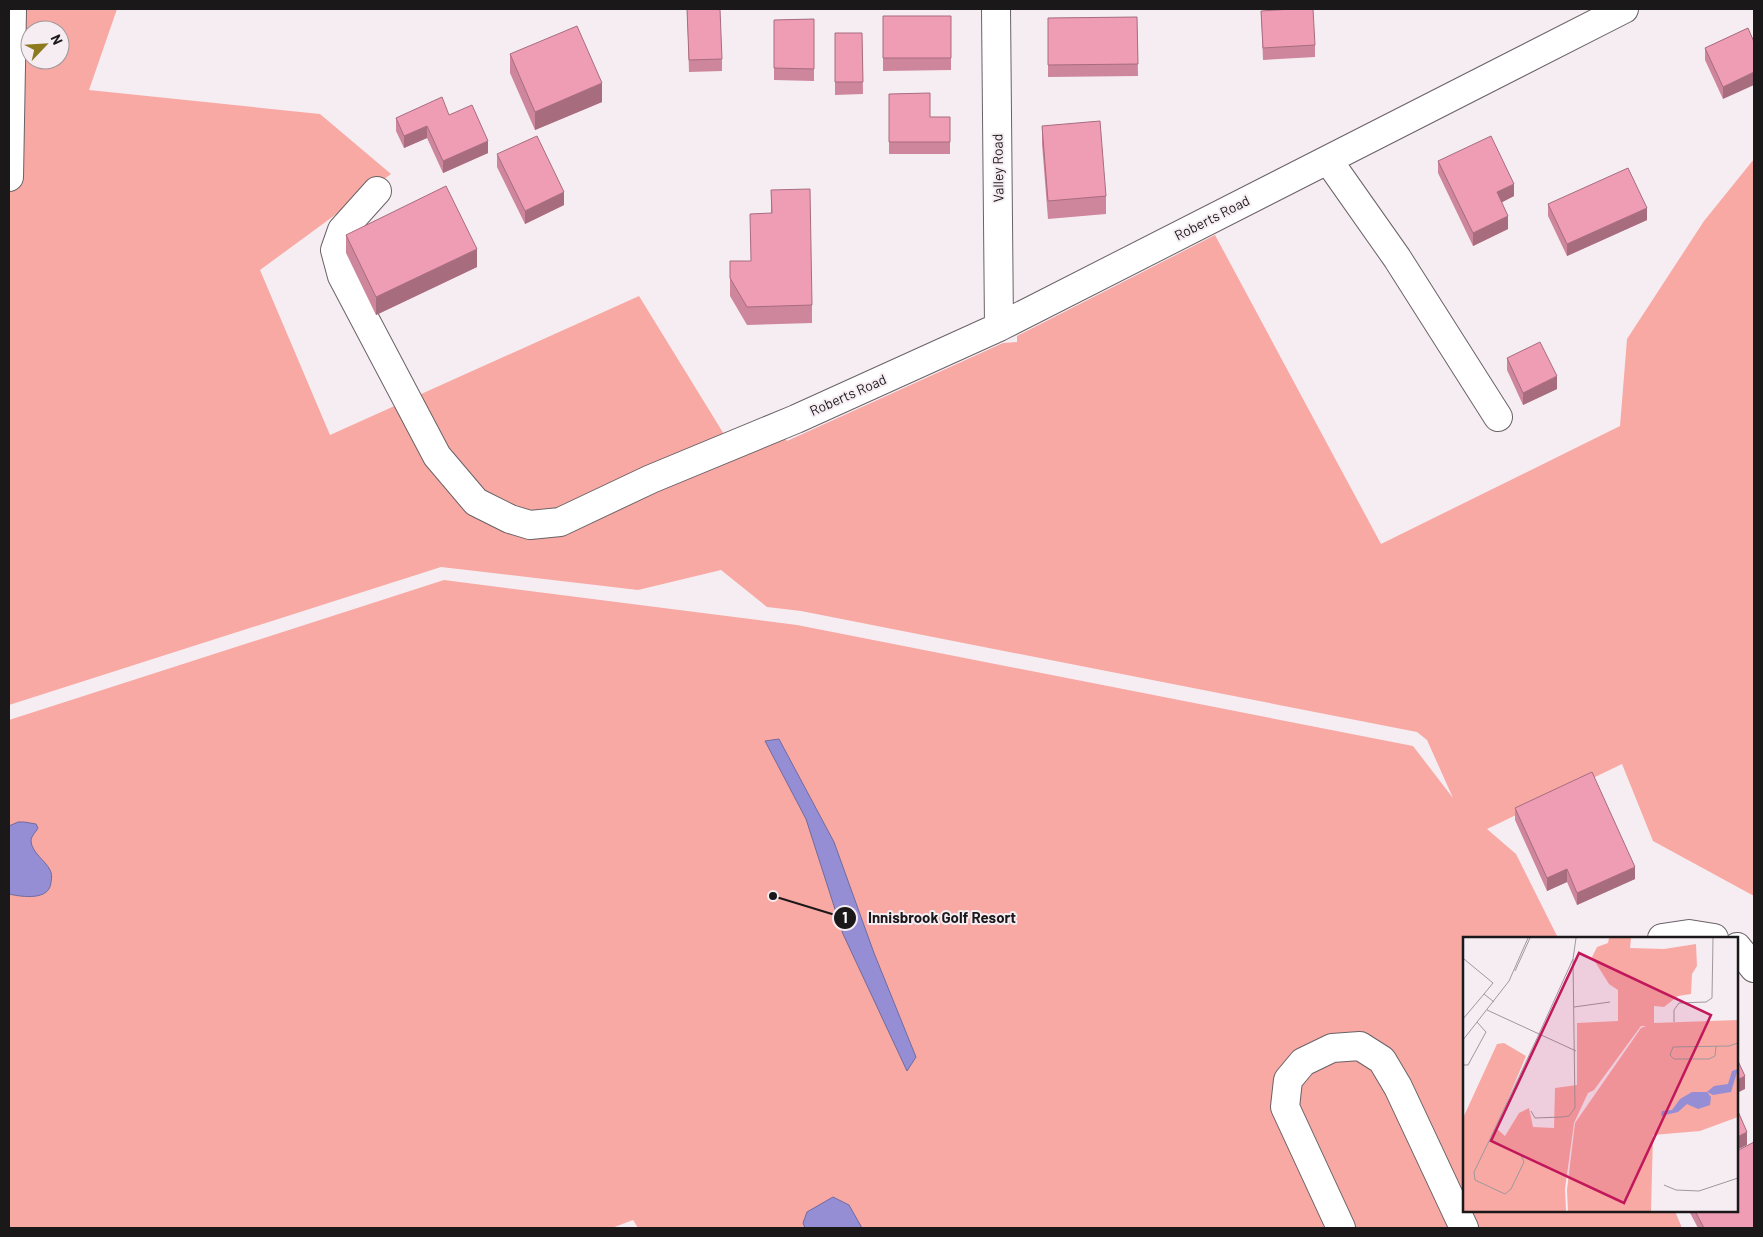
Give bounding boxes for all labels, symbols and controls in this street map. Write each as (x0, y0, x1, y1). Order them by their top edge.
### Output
north arrow (20, 20, 70, 70)
text: N (48, 31, 67, 47)
street label: Valley Road (988, 134, 1007, 202)
street label: Roberts Road (1171, 191, 1252, 244)
street label: Roberts Road (807, 370, 889, 419)
callout: Innisbrook Golf Resort (833, 903, 1026, 933)
text: 1 (842, 908, 848, 926)
text: Innisbrook Golf Resort (868, 908, 1016, 926)
inset map (1463, 937, 1738, 1212)

